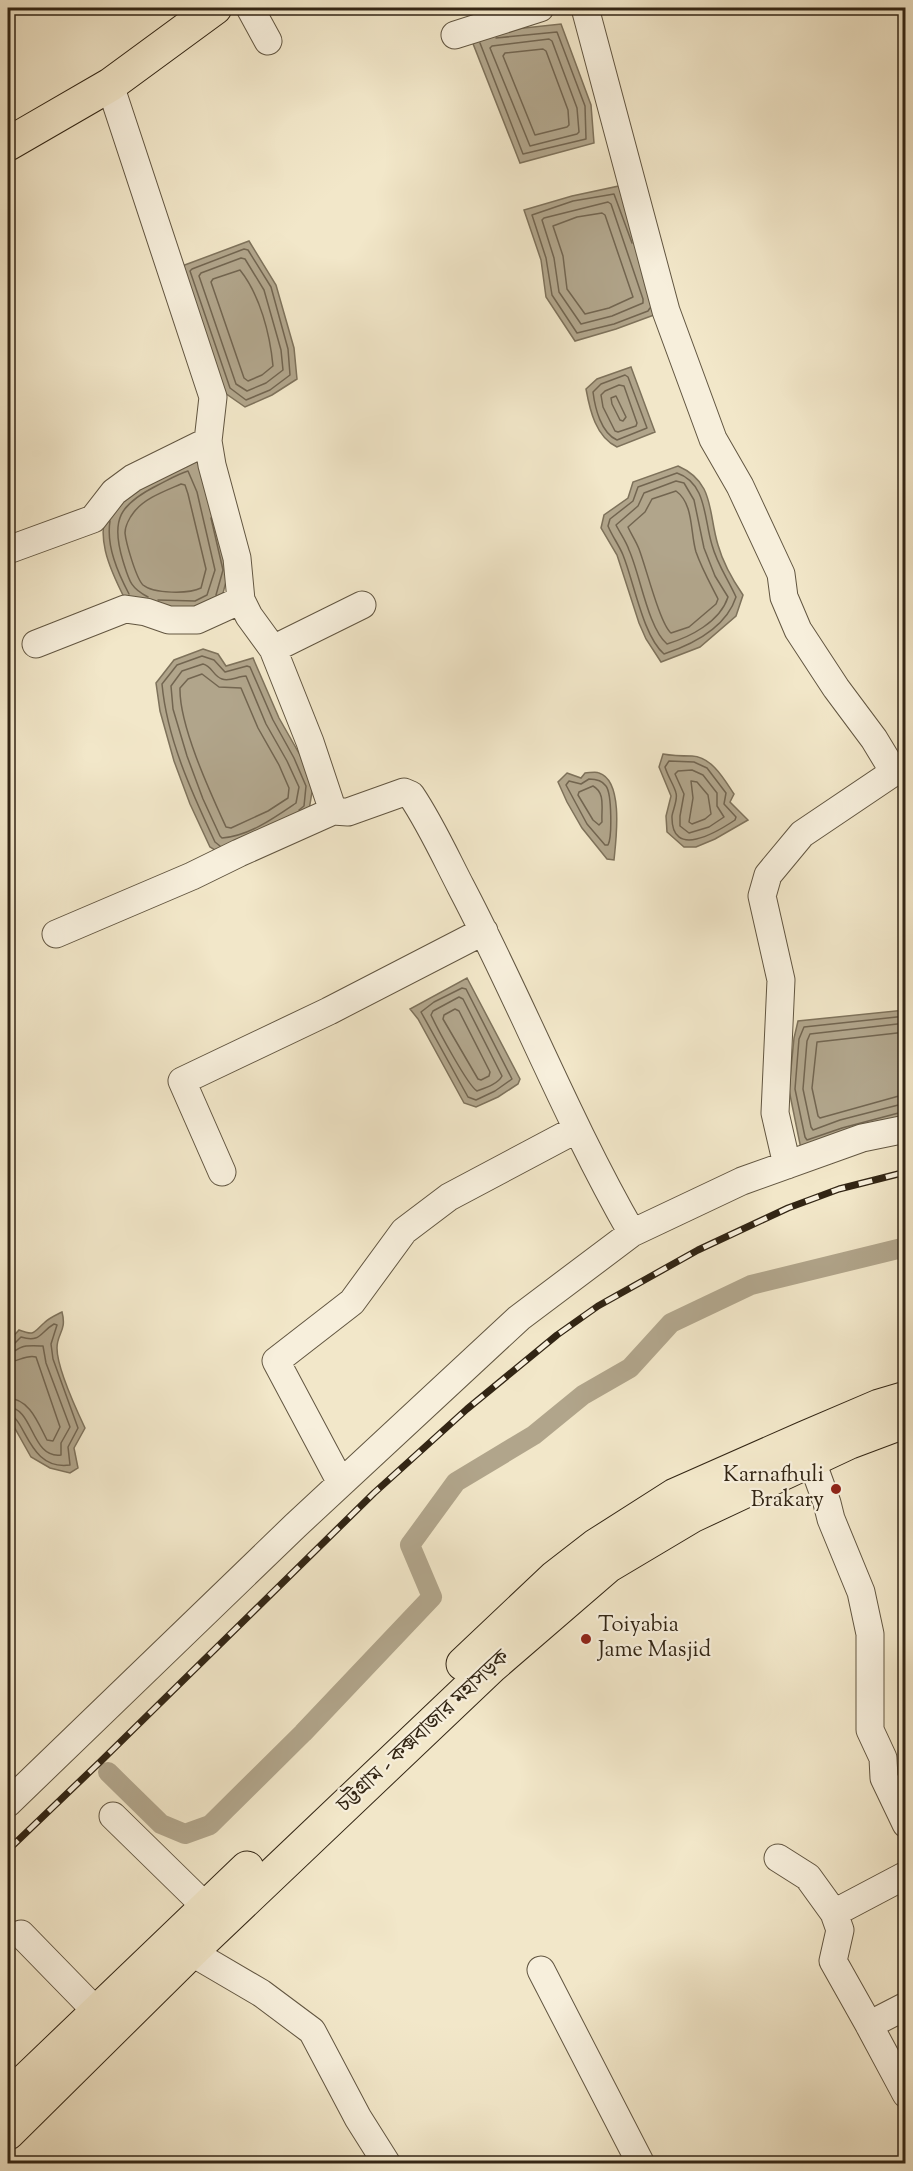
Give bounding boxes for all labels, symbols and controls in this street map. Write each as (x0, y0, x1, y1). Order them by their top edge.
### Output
place label: Karnafhuli Brakary (723, 1460, 824, 1517)
marker: Karnafhuli Brakary (829, 1482, 843, 1496)
place label: Toiyabia Jame Masjid (597, 1610, 711, 1667)
marker: Toiyabia Jame Masjid (579, 1632, 593, 1646)
street label: চট্টগ্রাম - কক্সবাজার মহাসড়ক (330, 1642, 519, 1822)

